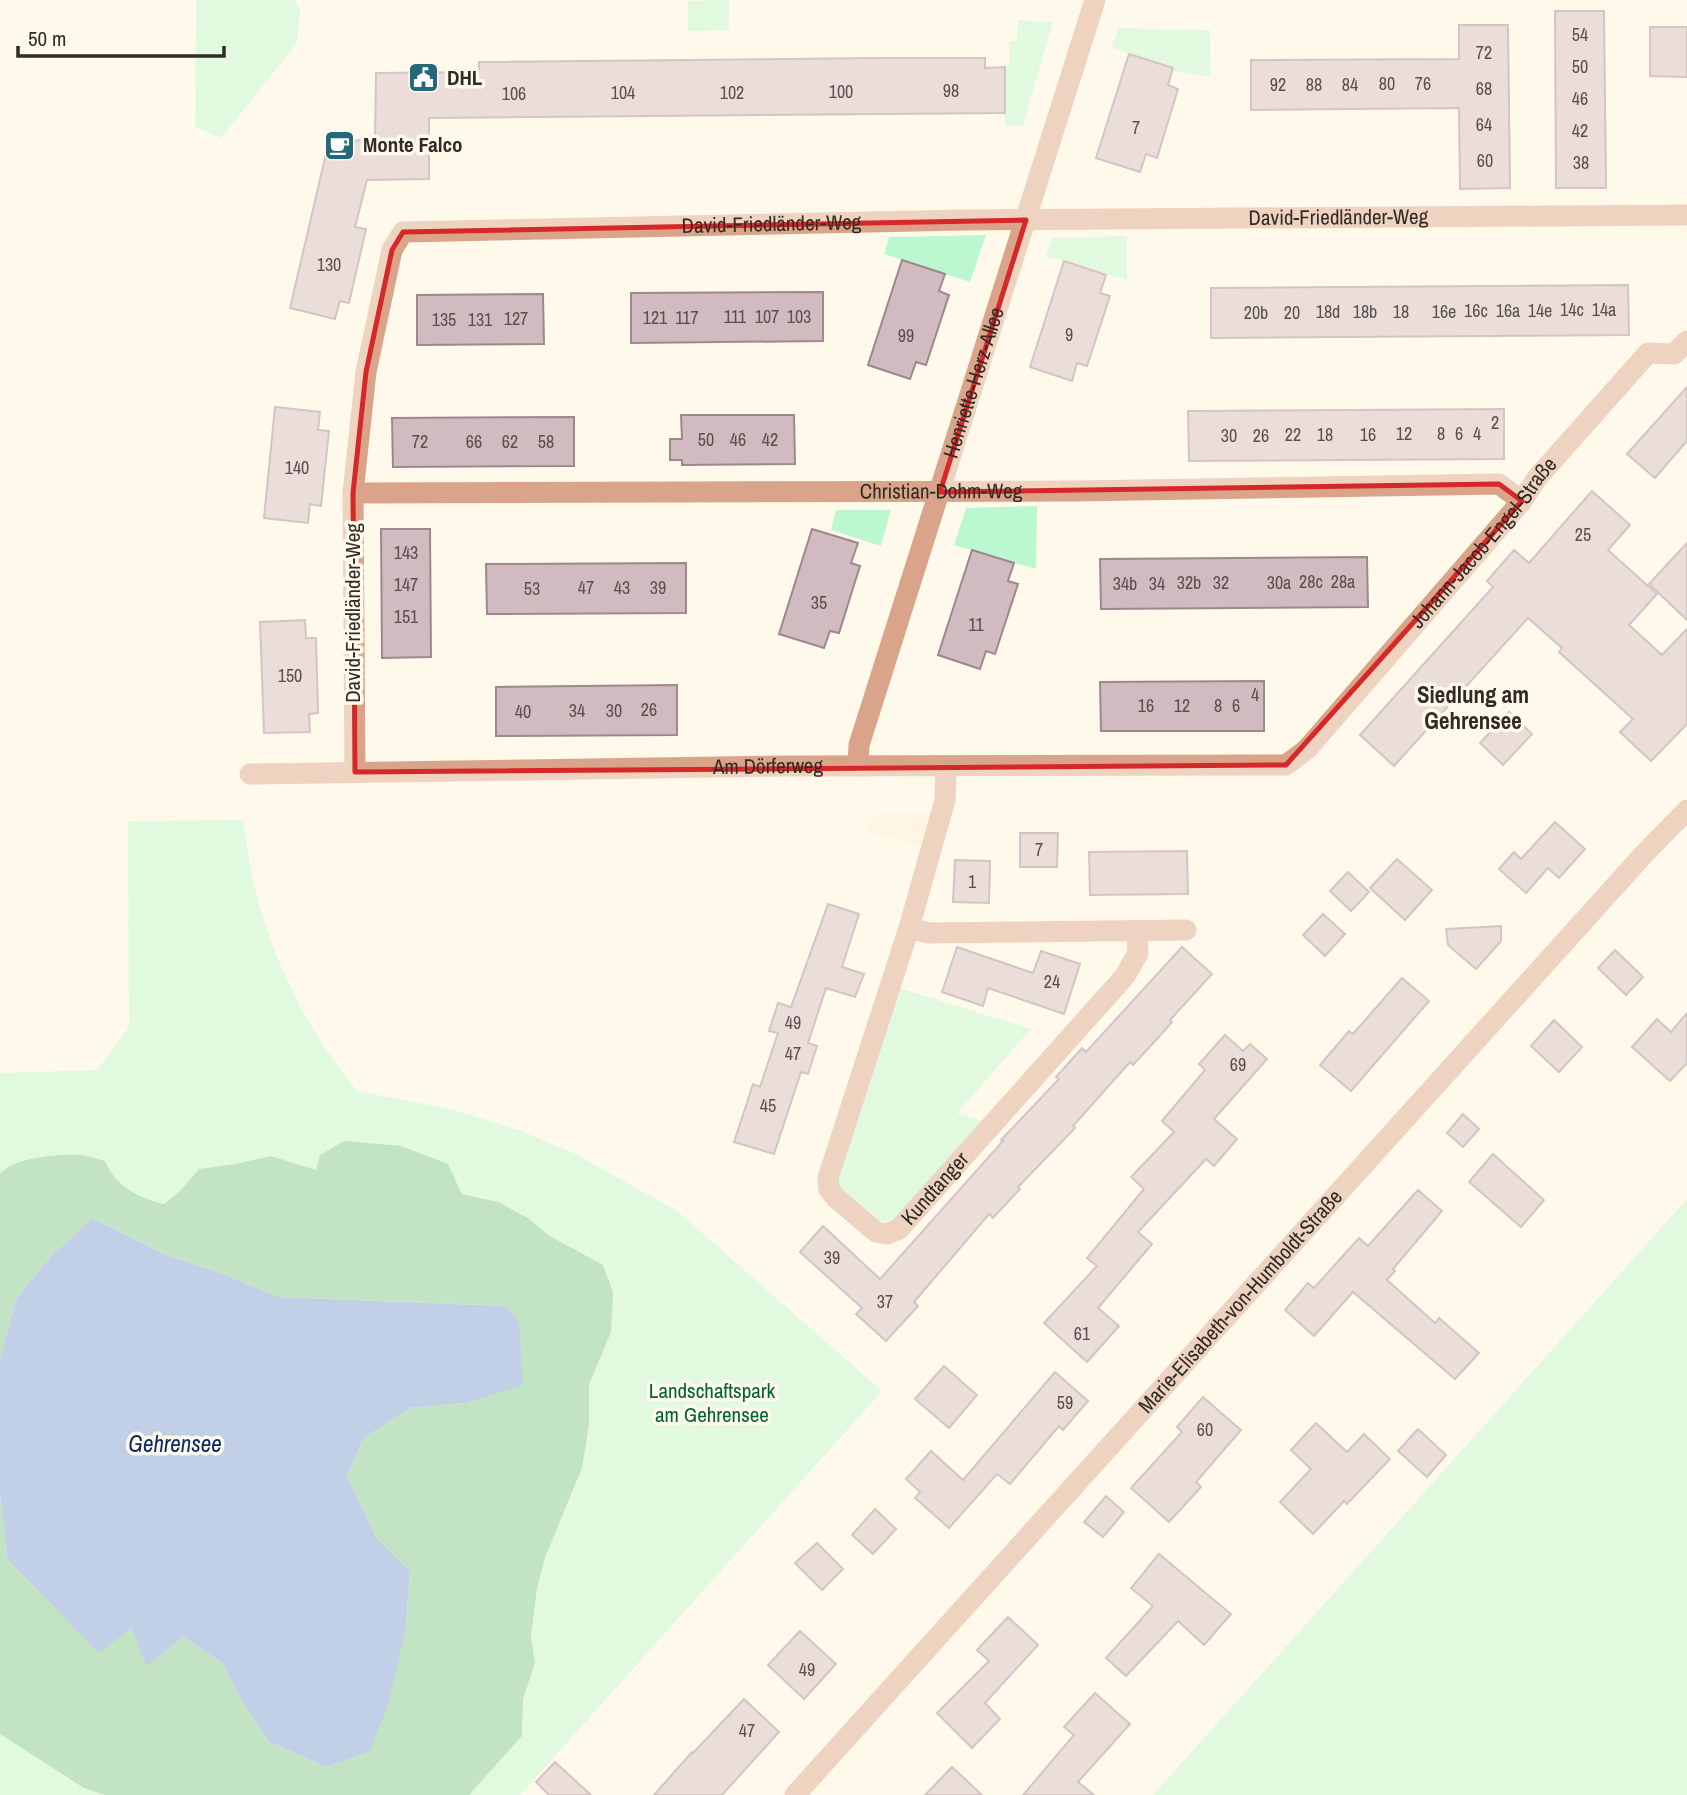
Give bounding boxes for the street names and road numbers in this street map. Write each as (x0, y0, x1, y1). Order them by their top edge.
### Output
street label: David-Friedländer-Weg (1248, 202, 1429, 232)
street label: David-Friedländer-Weg (681, 207, 862, 240)
street label: Henriette-Herz-Allee (936, 303, 1011, 462)
street label: Johann-Jacob-Engel-Straße (1403, 450, 1563, 634)
street label: Christian-Dohm-Weg (860, 476, 1023, 506)
street label: David-Friedländer-Weg (338, 523, 367, 703)
street label: Am Dörferweg (712, 751, 823, 781)
street label: Kundtanger (894, 1145, 975, 1231)
street label: Marie-Elisabeth-von-Humboldt-Straße (1132, 1183, 1349, 1419)

